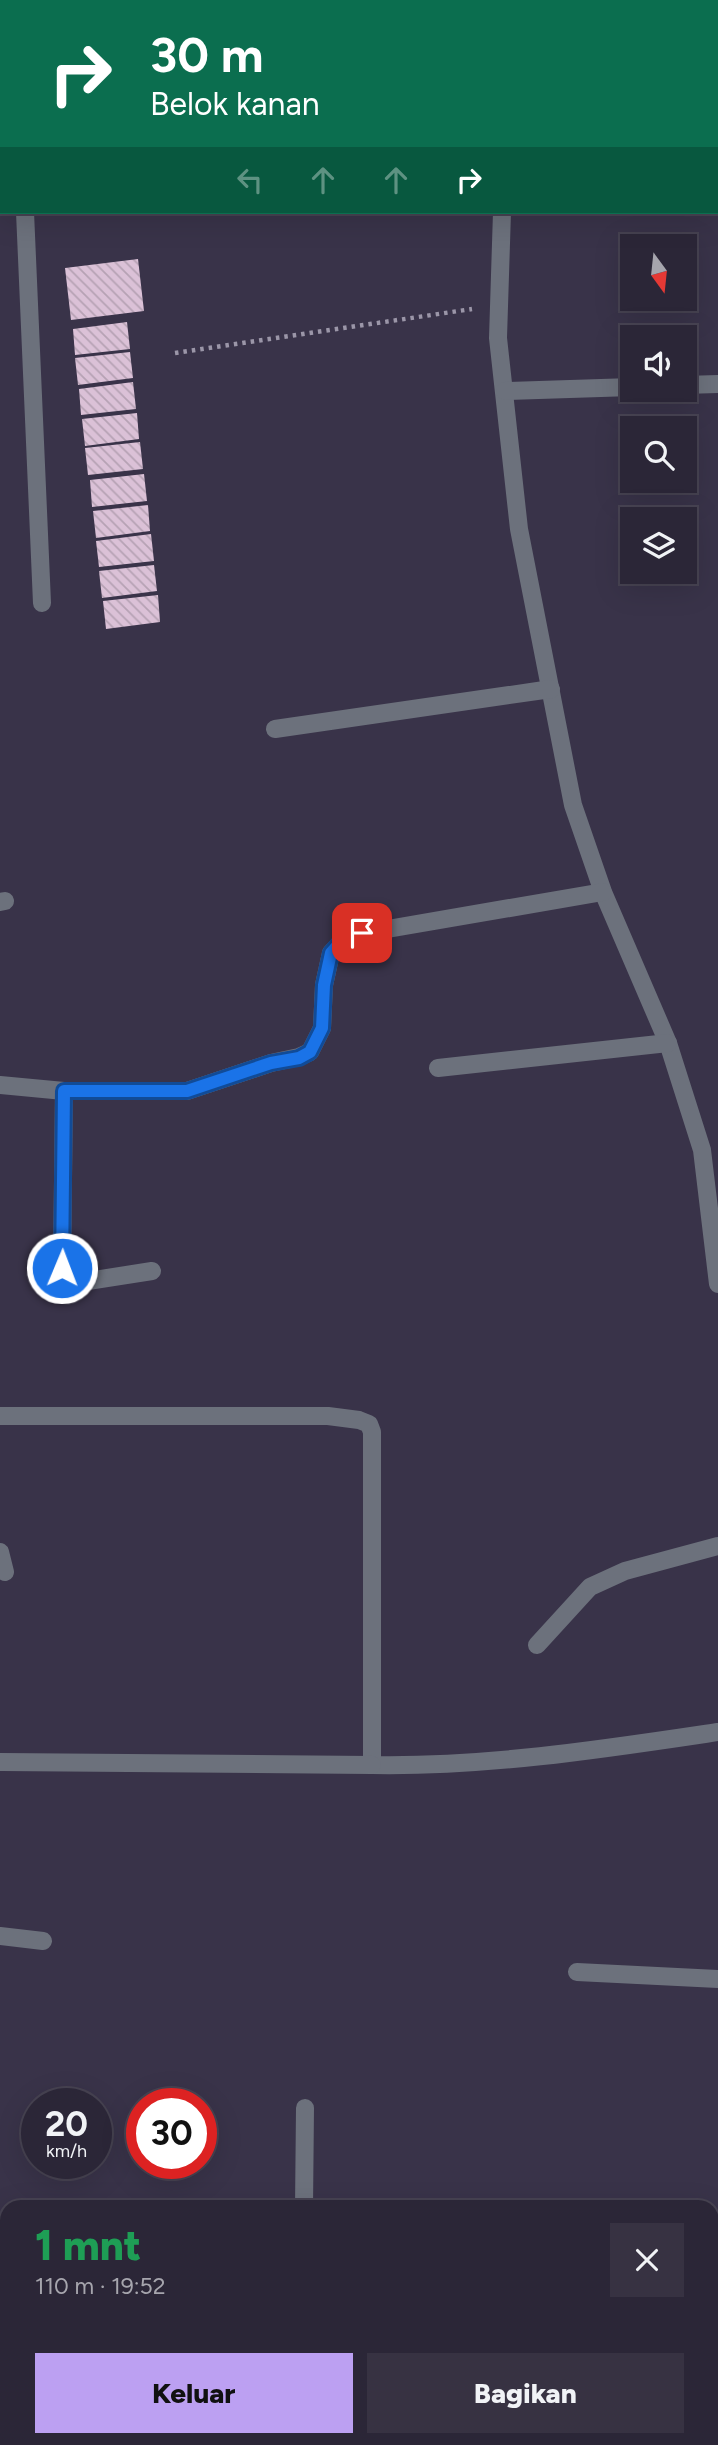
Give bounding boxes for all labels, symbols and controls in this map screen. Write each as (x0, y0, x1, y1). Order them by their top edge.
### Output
text: 30 m (150, 25, 263, 84)
icon: right (35, 28, 126, 119)
text: Belok kanan (150, 85, 320, 123)
icon: left (231, 161, 269, 199)
icon: ahead (304, 161, 342, 199)
icon: ahead (377, 161, 415, 199)
icon: right (450, 161, 488, 199)
north arrow (620, 234, 696, 312)
map controls (620, 234, 697, 584)
button: sound (620, 325, 697, 402)
button: search (620, 416, 697, 493)
button: layers (620, 507, 697, 584)
pin (332, 903, 392, 963)
icon: arrive (343, 914, 381, 952)
position arrow (25, 1231, 99, 1305)
speed limit sign: 30 (126, 2088, 217, 2179)
text: 20 (45, 2103, 88, 2145)
text: km/h (46, 2140, 87, 2162)
text: 1 mnt (35, 2220, 141, 2271)
button: close (610, 2223, 684, 2297)
text: 110 m · 19:52 (35, 2272, 166, 2300)
button: Keluar (35, 2353, 353, 2433)
button: Bagikan (367, 2353, 684, 2433)

